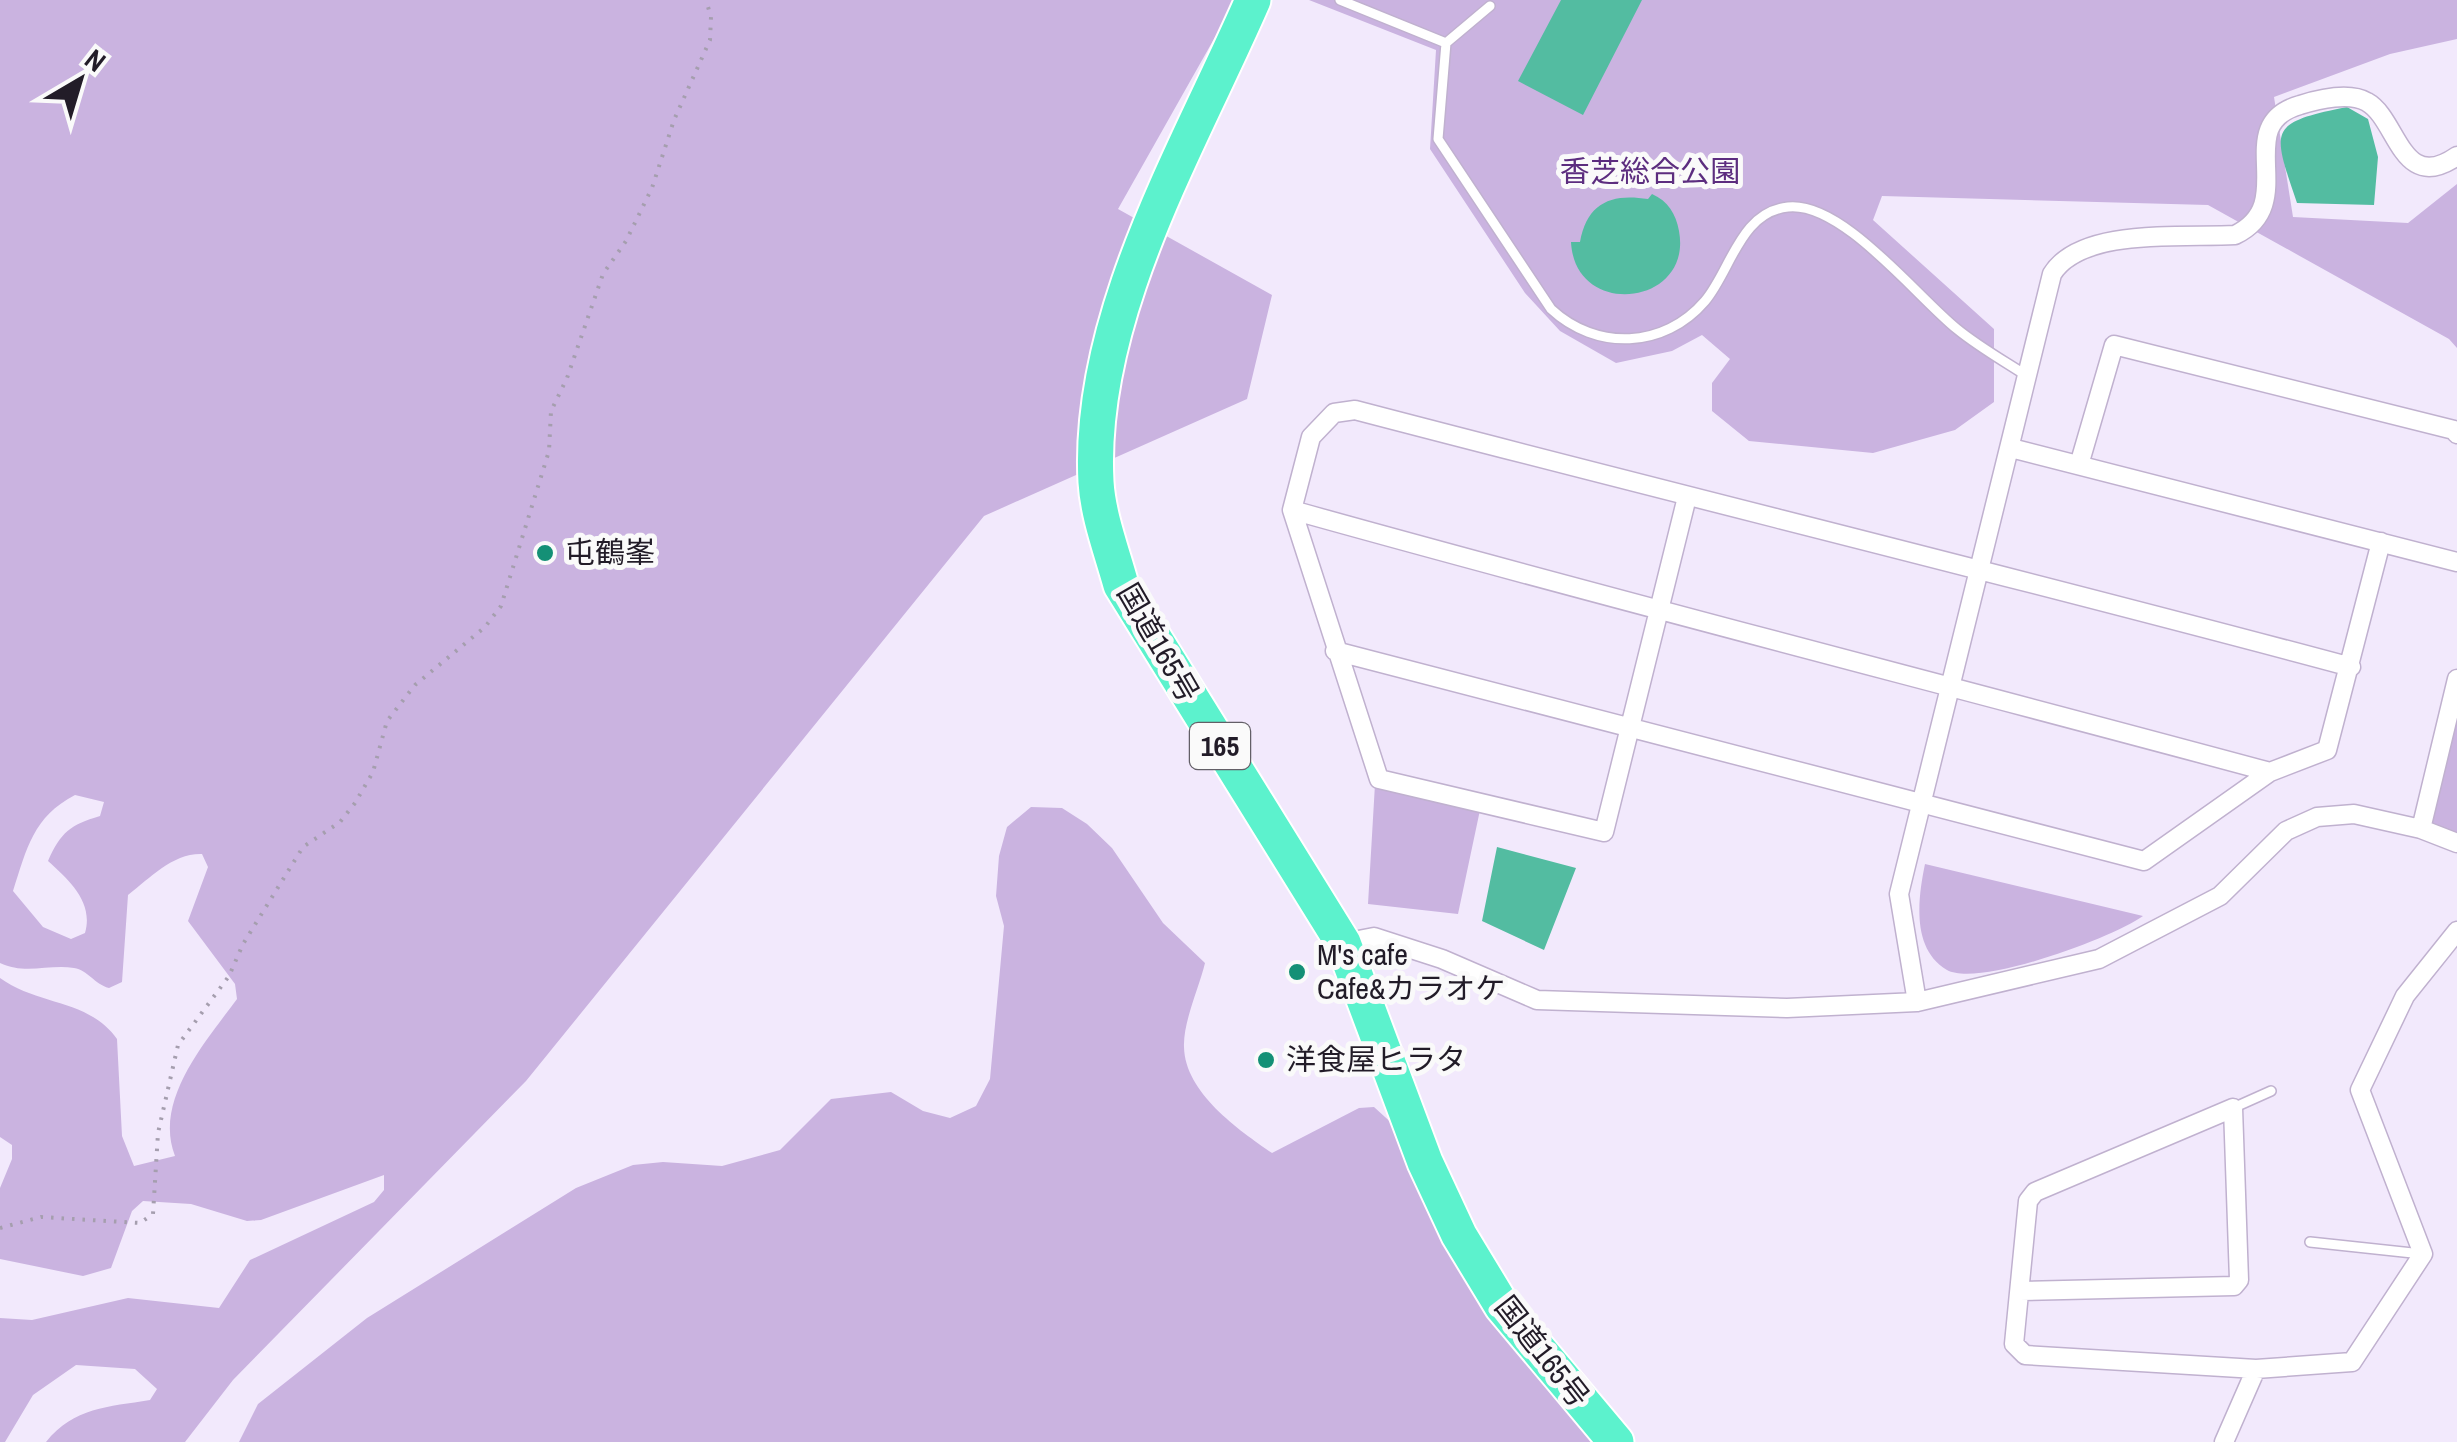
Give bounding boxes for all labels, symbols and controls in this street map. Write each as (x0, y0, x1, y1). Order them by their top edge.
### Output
north arrow (30, 30, 130, 130)
text: N (77, 40, 114, 80)
park label: 香芝総合公園 (1560, 151, 1740, 191)
place label: 屯鶴峯 (565, 532, 655, 572)
marker: 屯鶴峯 (534, 542, 556, 564)
street label: 国道165号 (1109, 576, 1209, 709)
road number: 165 (1190, 723, 1250, 769)
place label: M's cafe Cafe&カラオケ (1317, 934, 1505, 1008)
marker: M's cafe Cafe&カラオケ (1286, 961, 1308, 983)
place label: 洋食屋ヒラタ (1286, 1039, 1466, 1079)
marker: 洋食屋ヒラタ (1255, 1049, 1277, 1071)
street label: 国道165号 (1487, 1287, 1599, 1415)

